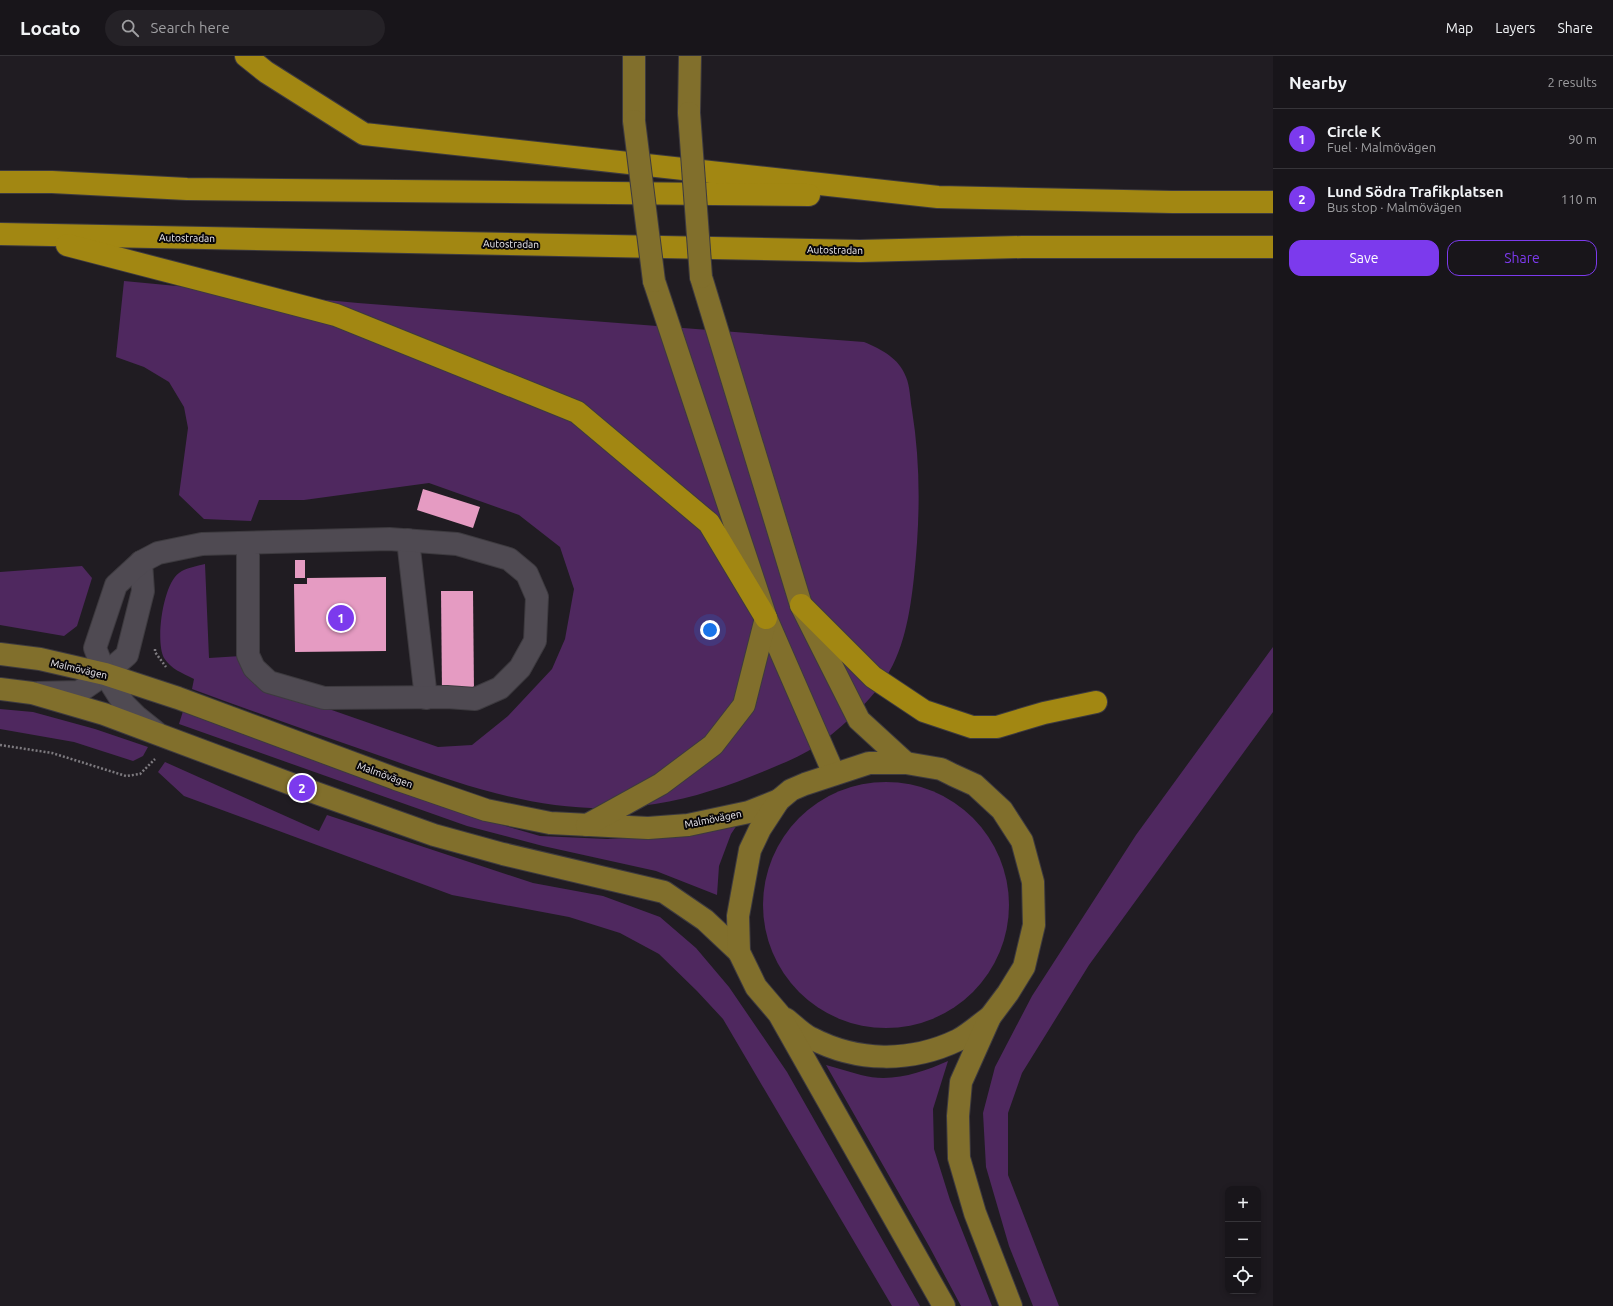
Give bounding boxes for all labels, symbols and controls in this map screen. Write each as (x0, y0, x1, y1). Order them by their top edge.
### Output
search box (105, 10, 385, 46)
text: Locato (20, 17, 81, 39)
icon: search (119, 17, 141, 39)
text: Search here (151, 19, 230, 36)
text: Map (1446, 20, 1473, 36)
text: Layers (1495, 20, 1535, 36)
text: Share (1557, 20, 1593, 36)
text: Nearby (1289, 73, 1347, 92)
text: 2 results (1547, 75, 1597, 89)
text: Circle K (1327, 123, 1381, 140)
text: 1 (1298, 132, 1306, 146)
text: 90 m (1568, 132, 1597, 146)
text: Fuel · Malmövägen (1327, 140, 1436, 154)
text: Lund Södra Trafikplatsen (1327, 183, 1503, 200)
text: 2 (1298, 192, 1306, 206)
text: 110 m (1561, 192, 1597, 206)
text: Bus stop · Malmövägen (1327, 200, 1462, 214)
street label: Autostradan (159, 232, 215, 244)
street label: Autostradan (483, 238, 539, 250)
button: Save (1289, 240, 1439, 276)
button: Share (1447, 240, 1597, 276)
street label: Autostradan (807, 244, 863, 256)
pin: 1 (328, 603, 354, 633)
your location (700, 620, 720, 640)
street label: Malmövägen (50, 657, 108, 681)
street label: Malmövägen (356, 760, 414, 790)
pin: 2 (289, 773, 315, 803)
street label: Malmövägen (684, 808, 742, 830)
map controls (1225, 1186, 1261, 1294)
button: + (1225, 1186, 1261, 1222)
button: − (1225, 1222, 1261, 1258)
button: locate (1225, 1258, 1261, 1294)

